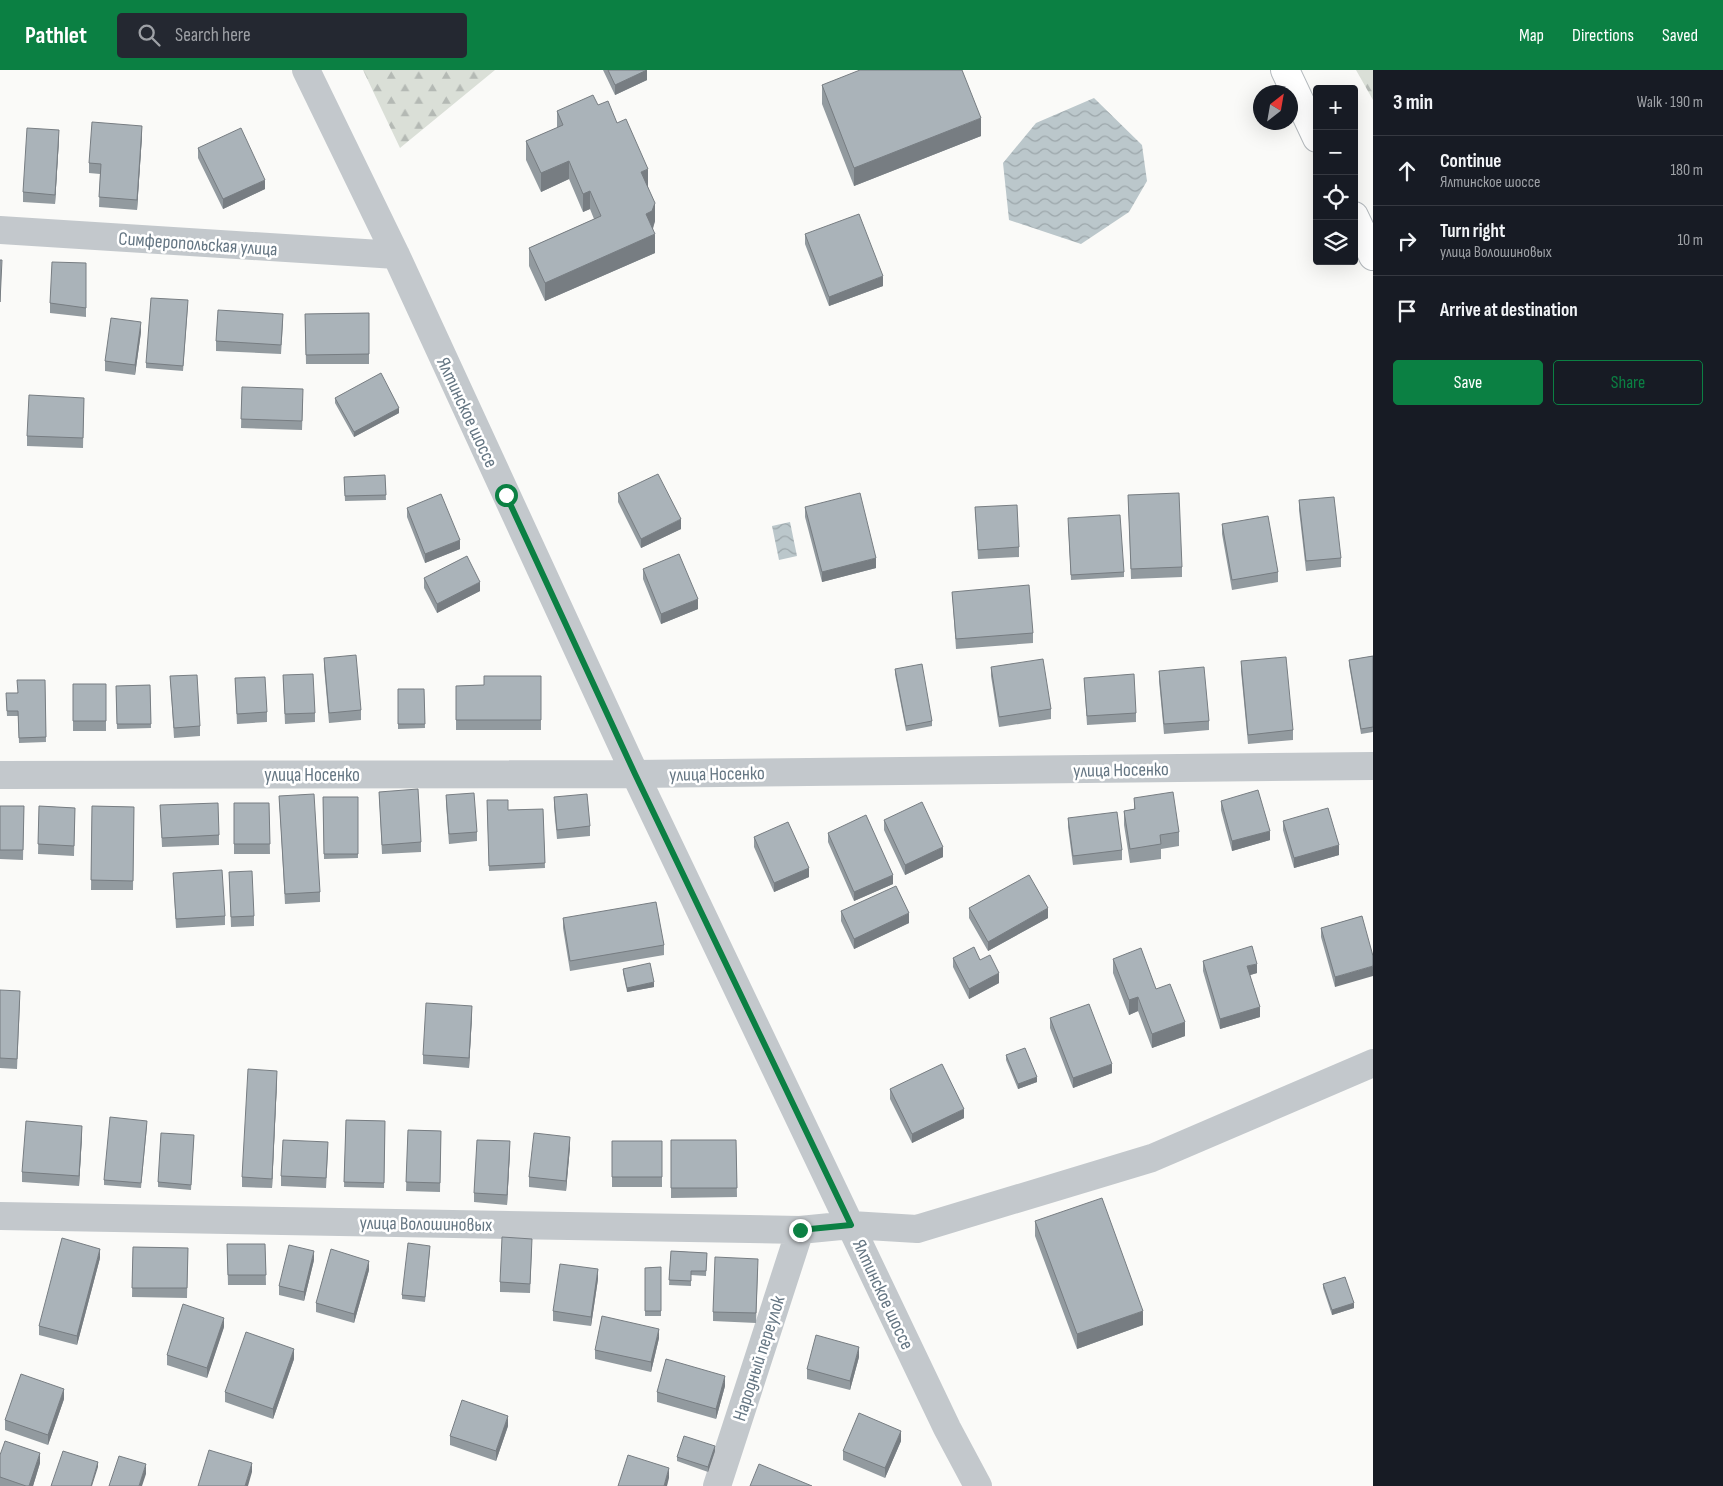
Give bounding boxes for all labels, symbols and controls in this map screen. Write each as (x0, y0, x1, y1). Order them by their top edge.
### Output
search box (117, 13, 467, 58)
text: Pathlet (25, 21, 87, 50)
icon: search (135, 21, 163, 49)
text: Search here (175, 24, 251, 47)
text: Map (1519, 25, 1544, 46)
text: Directions (1572, 25, 1634, 46)
text: Saved (1662, 25, 1698, 46)
north arrow (1253, 85, 1298, 130)
map controls (1313, 85, 1358, 265)
button: + (1313, 85, 1358, 130)
text: 3 min (1393, 90, 1433, 115)
text: Walk · 190 m (1637, 93, 1703, 112)
button: − (1313, 130, 1358, 175)
text: Continue (1440, 150, 1501, 173)
icon: ahead (1393, 157, 1421, 185)
text: 180 m (1670, 161, 1703, 180)
text: Ялтинское шоссе (1440, 173, 1540, 192)
button: locate (1313, 175, 1358, 220)
button: layers (1313, 220, 1358, 265)
text: Turn right (1440, 220, 1505, 243)
street label: Симферопольская улица (118, 227, 278, 262)
icon: right (1393, 227, 1421, 255)
text: 10 m (1677, 231, 1703, 250)
text: улица Волошиновых (1440, 243, 1552, 262)
icon: arrive (1393, 297, 1421, 325)
text: Arrive at destination (1440, 299, 1578, 322)
street label: Ялтинское шоссе (431, 354, 502, 472)
button: Save (1393, 360, 1543, 405)
button: Share (1553, 360, 1703, 405)
route start (495, 484, 518, 507)
street label: улица Носенко (1073, 758, 1169, 783)
street label: улица Носенко (669, 762, 765, 787)
street label: улица Носенко (264, 764, 360, 787)
street label: улица Волошиновых (359, 1212, 492, 1237)
route end (789, 1219, 812, 1242)
street label: Ялтинское шоссе (847, 1236, 918, 1354)
street label: Народный переулок (728, 1292, 791, 1424)

